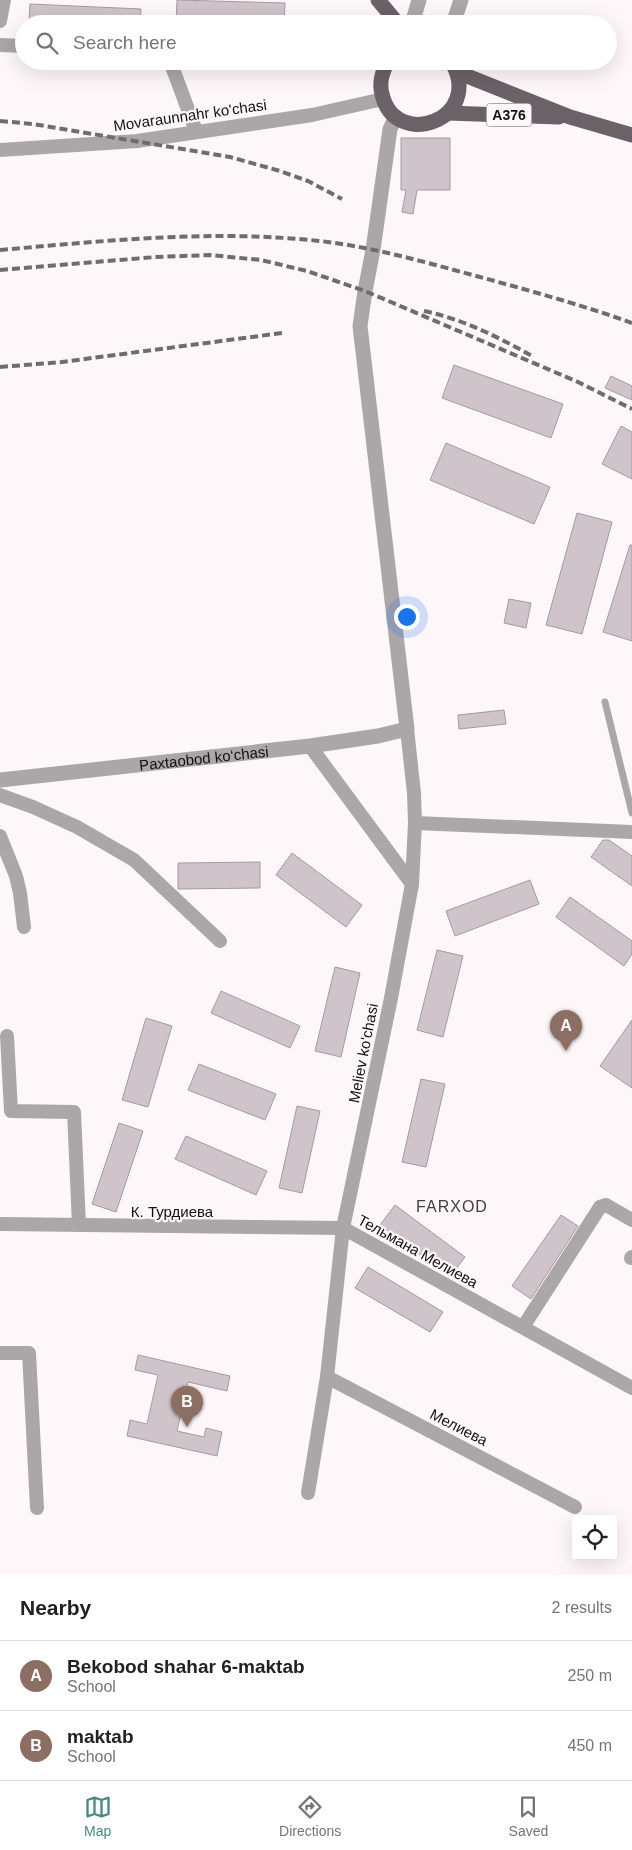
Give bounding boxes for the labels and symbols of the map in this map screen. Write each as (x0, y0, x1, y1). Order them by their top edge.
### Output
street label: Movaraunnahr ko'chasi (112, 96, 268, 134)
road number: A376 (486, 104, 532, 126)
your location (394, 604, 420, 630)
street label: Paxtaobod ko‘chasi (138, 742, 269, 773)
street label: Meliev ko'chasi (345, 1002, 381, 1104)
pin: A (550, 1010, 582, 1051)
district label: FARXOD (416, 1198, 488, 1215)
street label: К. Турдиева (131, 1203, 214, 1220)
street label: Тельмана Мелиева (355, 1211, 481, 1291)
pin: B (171, 1386, 203, 1427)
street label: Мелиева (427, 1405, 491, 1449)

